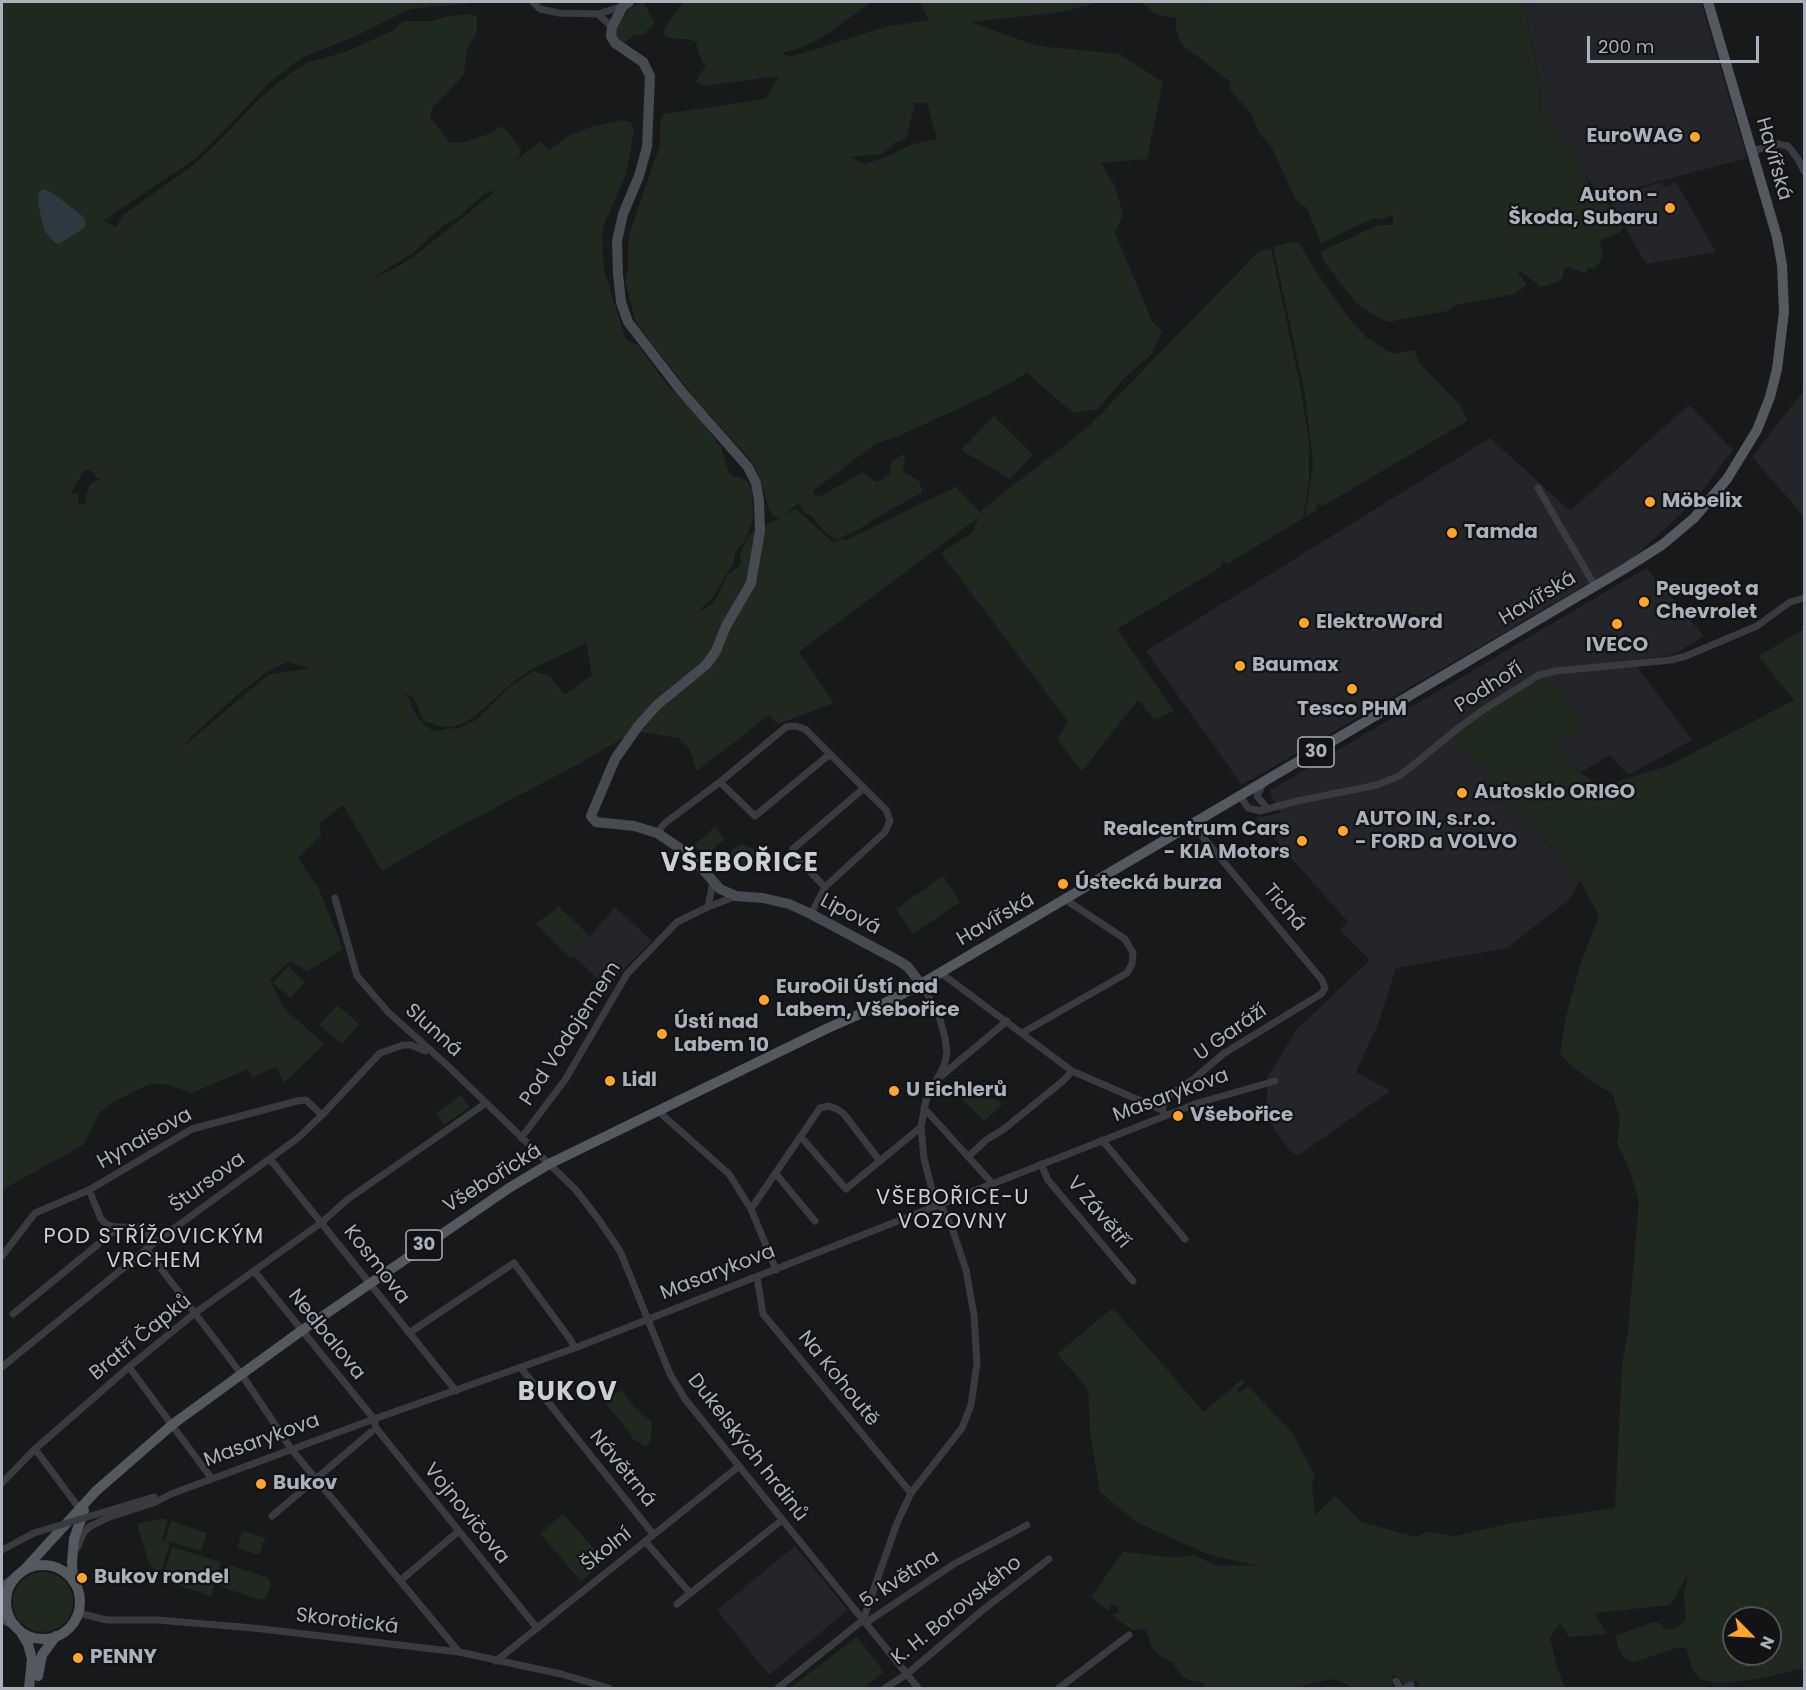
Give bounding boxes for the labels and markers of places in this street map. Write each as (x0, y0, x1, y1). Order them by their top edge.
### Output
place label: EuroWAG (1586, 125, 1683, 149)
marker: EuroWAG (1688, 130, 1702, 144)
place label: Auton - Škoda, Subaru (1508, 184, 1658, 231)
marker: Auton - Škoda, Subaru (1663, 201, 1677, 215)
place label: Möbelix (1662, 490, 1743, 514)
marker: Möbelix (1643, 495, 1657, 509)
place label: Tamda (1464, 521, 1538, 545)
marker: Tamda (1445, 526, 1459, 540)
place label: Peugeot a Chevrolet (1656, 578, 1759, 625)
marker: Peugeot a Chevrolet (1637, 595, 1651, 609)
place label: ElektroWord (1316, 611, 1443, 635)
marker: ElektroWord (1297, 616, 1311, 630)
marker: IVECO (1610, 617, 1624, 631)
place label: IVECO (1586, 634, 1648, 658)
place label: Baumax (1252, 654, 1339, 678)
marker: Baumax (1233, 659, 1247, 673)
marker: Tesco PHM (1345, 682, 1359, 696)
place label: Tesco PHM (1297, 698, 1407, 722)
place label: Autosklo ORIGO (1474, 781, 1635, 805)
marker: Autosklo ORIGO (1455, 786, 1469, 800)
place label: AUTO IN, s.r.o. - FORD a VOLVO (1355, 808, 1517, 855)
place label: Realcentrum Cars - KIA Motors (1103, 818, 1290, 865)
marker: AUTO IN, s.r.o. - FORD a VOLVO (1336, 824, 1350, 838)
marker: Realcentrum Cars - KIA Motors (1295, 834, 1309, 848)
place label: Ústecká burza (1075, 872, 1222, 896)
marker: Ústecká burza (1056, 877, 1070, 891)
place label: EuroOil Ústí nad Labem, Všebořice (776, 976, 959, 1023)
marker: EuroOil Ústí nad Labem, Všebořice (757, 993, 771, 1007)
place label: Ústí nad Labem 10 (674, 1011, 769, 1058)
marker: Ústí nad Labem 10 (655, 1027, 669, 1041)
place label: Lidl (622, 1069, 657, 1093)
marker: Lidl (603, 1074, 617, 1088)
place label: U Eichlerů (906, 1079, 1007, 1103)
marker: U Eichlerů (887, 1084, 901, 1098)
place label: Všebořice (1190, 1104, 1293, 1128)
marker: Všebořice (1171, 1109, 1185, 1123)
place label: Bukov (273, 1472, 337, 1496)
marker: Bukov (254, 1477, 268, 1491)
place label: Bukov rondel (94, 1566, 229, 1590)
marker: Bukov rondel (75, 1571, 89, 1585)
place label: PENNY (90, 1646, 157, 1670)
marker: PENNY (71, 1651, 85, 1665)

